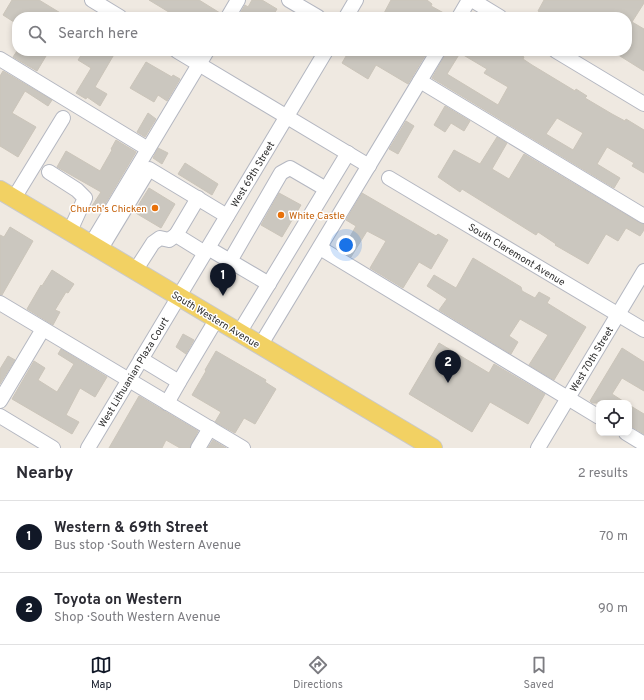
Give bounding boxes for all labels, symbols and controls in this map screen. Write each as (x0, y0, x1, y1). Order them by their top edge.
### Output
search box (12, 12, 632, 56)
icon: search (26, 23, 48, 45)
text: Search here (58, 25, 138, 44)
street label: West 69th Street (228, 139, 278, 210)
place label: Church's Chicken (70, 203, 147, 216)
marker: Church's Chicken (150, 203, 160, 213)
marker: White Castle (276, 210, 286, 220)
place label: White Castle (289, 210, 345, 223)
street label: South Claremont Avenue (465, 221, 567, 289)
your location (336, 235, 356, 255)
pin: 1 (210, 263, 236, 296)
street label: South Western Avenue (169, 289, 262, 352)
street label: West Lithuanian Plaza Court (96, 315, 173, 430)
street label: West 70th Street (568, 324, 617, 395)
pin: 2 (435, 350, 461, 383)
map controls (596, 400, 632, 436)
button: locate (596, 400, 632, 436)
text: Nearby (16, 463, 73, 485)
text: 2 results (578, 466, 628, 482)
text: Western & 69th Street (54, 519, 208, 538)
text: 1 (26, 529, 32, 545)
text: 70 m (599, 529, 628, 545)
text: Bus stop · South Western Avenue (54, 538, 241, 554)
text: Toyota on Western (54, 591, 182, 610)
text: 2 (25, 601, 33, 617)
text: 90 m (598, 601, 628, 617)
text: Shop · South Western Avenue (54, 610, 221, 626)
tab: Map (90, 654, 112, 692)
tab: Directions (293, 654, 343, 692)
tab: Saved (523, 654, 554, 692)

